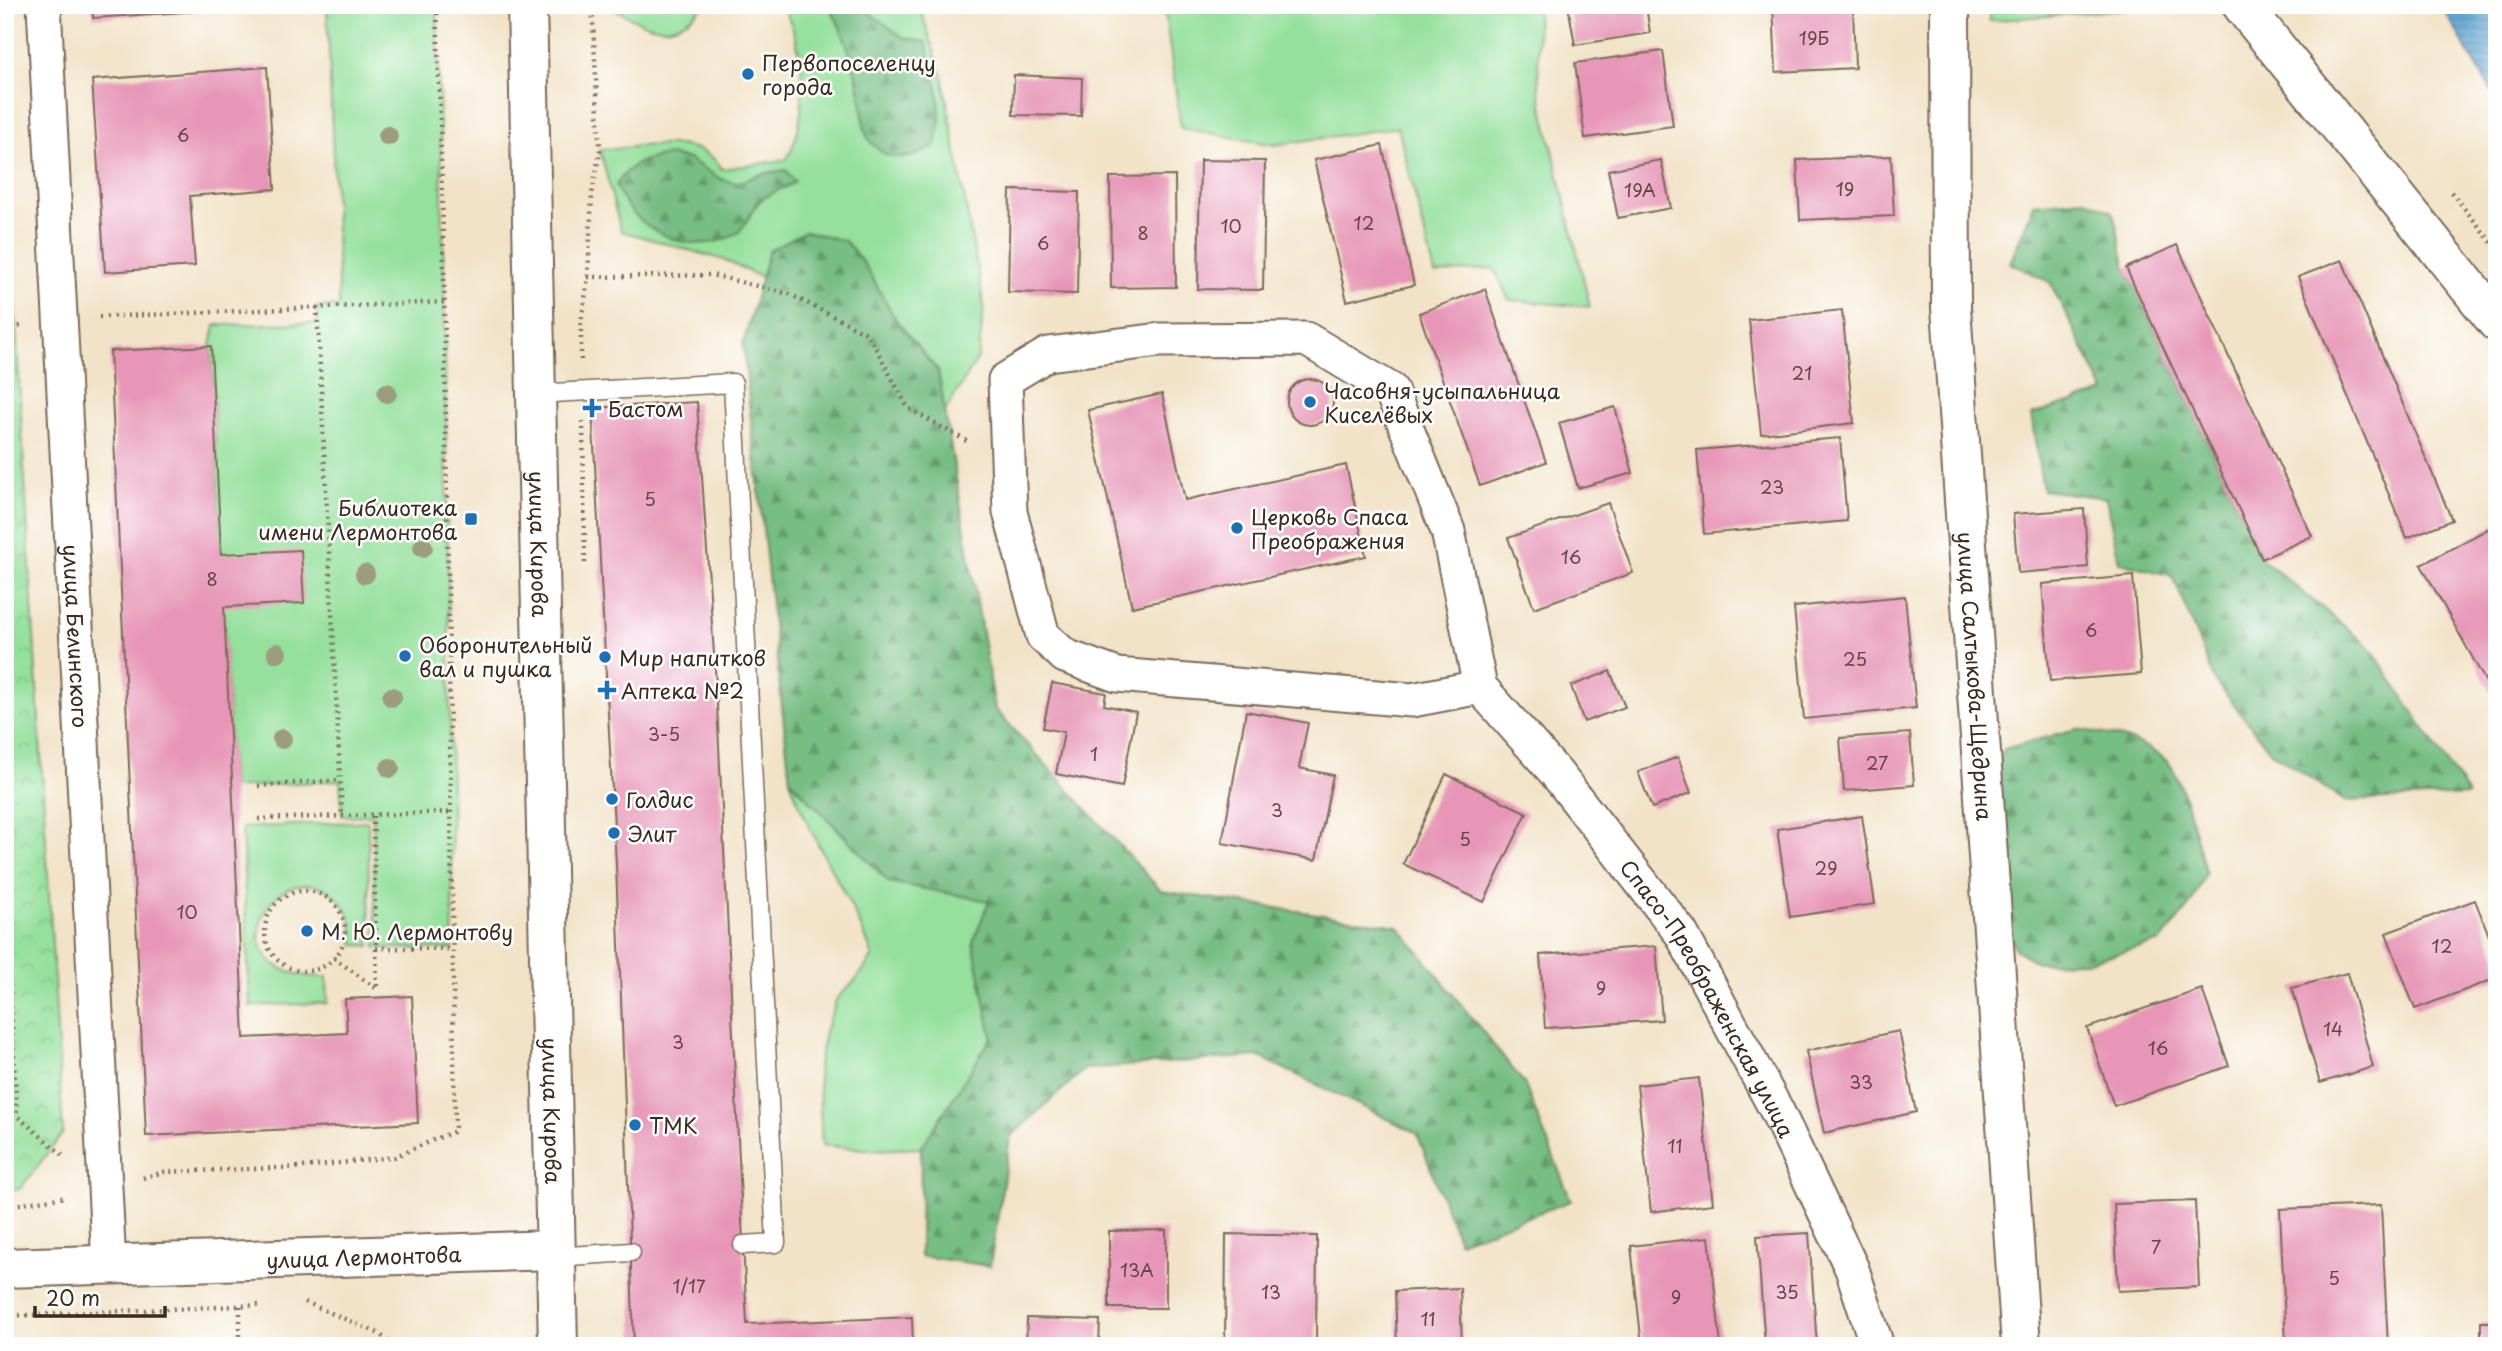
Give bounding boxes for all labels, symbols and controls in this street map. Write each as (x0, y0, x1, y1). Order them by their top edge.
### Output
house number: 19Б (1799, 24, 1829, 51)
place label: Первопоселенцу города (762, 46, 936, 102)
marker: Первопоселенцу города (740, 66, 756, 82)
house number: 6 (177, 121, 189, 148)
house number: 19 (1836, 175, 1854, 202)
house number: 19А (1624, 176, 1656, 203)
house number: 12 (1354, 209, 1374, 236)
house number: 10 (1220, 212, 1242, 239)
house number: 8 (1137, 219, 1149, 246)
house number: 6 (1037, 229, 1049, 256)
house number: 21 (1792, 359, 1812, 386)
place label: Часовня-усыпальница Киселёвых (1324, 374, 1561, 430)
place label: Бастом (608, 392, 683, 424)
marker: Часовня-усыпальница Киселёвых (1302, 394, 1318, 410)
marker: Бастом (582, 398, 602, 418)
street label: улица Кирова (522, 470, 557, 617)
house number: 23 (1760, 473, 1784, 500)
house number: 5 (644, 485, 656, 512)
place label: Библиотека имени Лермонтова (258, 491, 457, 547)
place label: Церковь Спаса Преображения (1251, 500, 1409, 556)
marker: Библиотека имени Лермонтова (463, 511, 479, 527)
marker: Церковь Спаса Преображения (1229, 520, 1245, 536)
street label: улица Салтыкова-Щедрина (1950, 531, 2002, 823)
house number: 16 (1561, 543, 1581, 570)
street label: улица Белинского (56, 544, 97, 729)
house number: 8 (206, 565, 218, 592)
house number: 6 (2085, 616, 2097, 643)
place label: Оборонительный вал и пушка (419, 628, 593, 684)
place label: Мир напитков (619, 641, 766, 673)
house number: 25 (1843, 645, 1867, 672)
marker: Оборонительный вал и пушка (397, 648, 413, 664)
marker: Мир напитков (597, 649, 613, 665)
place label: Аптека №2 (621, 674, 744, 706)
marker: Аптека №2 (599, 682, 615, 698)
house number: 3-5 (648, 720, 680, 747)
house number: 1 (1090, 740, 1098, 767)
house number: 27 (1866, 749, 1888, 776)
place label: Голдис (626, 783, 694, 815)
marker: Голдис (604, 791, 620, 807)
house number: 3 (1271, 796, 1283, 823)
place label: Элит (628, 817, 677, 849)
marker: Элит (606, 825, 622, 841)
house number: 5 (1459, 825, 1471, 852)
street label: Спасо-Преображенская улица (1613, 852, 1804, 1143)
house number: 29 (1815, 854, 1837, 881)
house number: 10 (176, 898, 198, 925)
place label: М. Ю. Лермонтову (321, 915, 513, 947)
marker: М. Ю. Лермонтову (299, 923, 315, 939)
house number: 12 (2432, 932, 2452, 959)
house number: 9 (1596, 974, 1606, 1001)
house number: 14 (2323, 1015, 2343, 1042)
house number: 3 (672, 1028, 684, 1055)
house number: 16 (2148, 1034, 2168, 1061)
street label: улица Кирова (535, 1037, 570, 1184)
house number: 33 (1849, 1068, 1873, 1095)
place label: ТМК (649, 1109, 698, 1141)
marker: ТМК (627, 1117, 643, 1133)
house number: 11 (1667, 1132, 1683, 1159)
house number: 7 (2151, 1233, 2161, 1260)
street label: улица Лермонтова (266, 1237, 462, 1275)
house number: 13А (1120, 1256, 1154, 1283)
house number: 5 (2328, 1264, 2340, 1291)
house number: 1/17 (672, 1272, 706, 1299)
scale bar (35, 1274, 164, 1318)
house number: 13 (1261, 1278, 1281, 1305)
house number: 35 (1775, 1278, 1799, 1305)
text: 20 m (46, 1281, 100, 1313)
house number: 9 (1671, 1283, 1681, 1310)
house number: 11 (1420, 1305, 1436, 1332)

